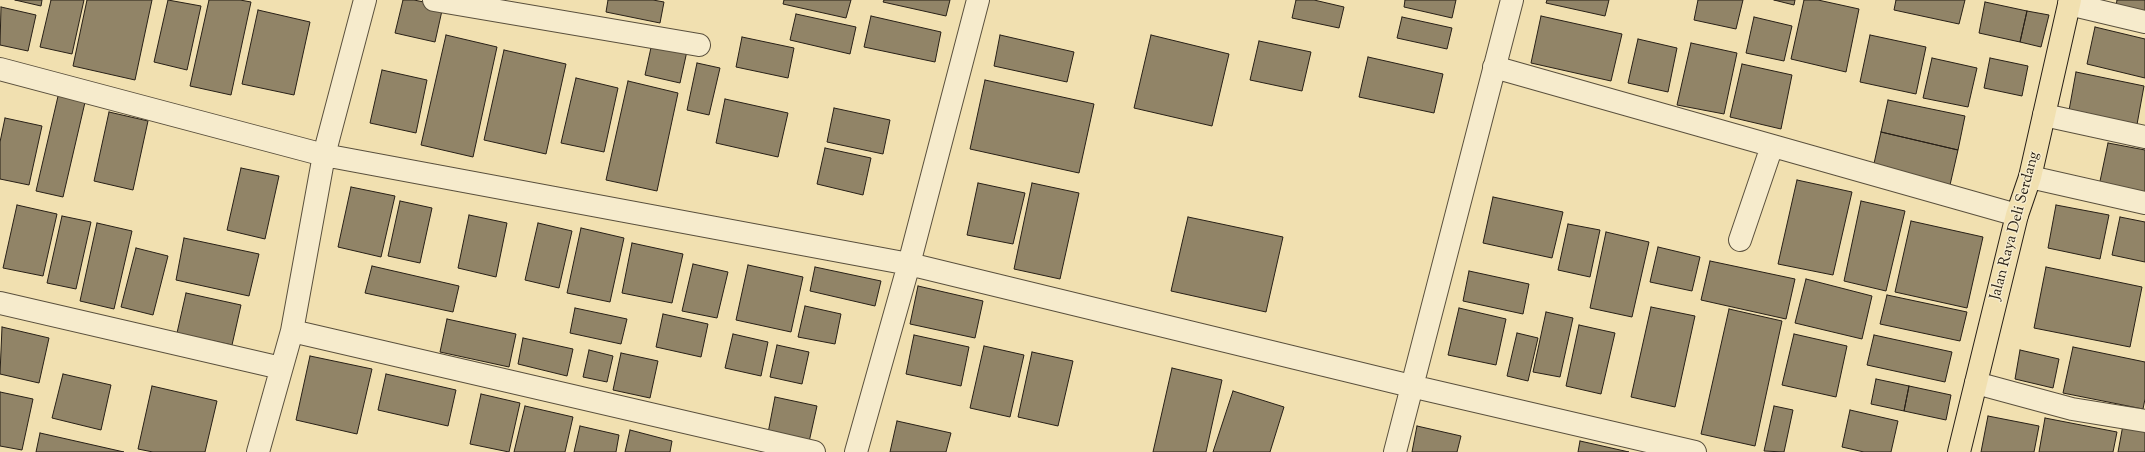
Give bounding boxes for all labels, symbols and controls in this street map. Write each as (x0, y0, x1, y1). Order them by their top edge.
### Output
street label: Jalan Raya Deli Serdang (1988, 150, 2044, 302)

